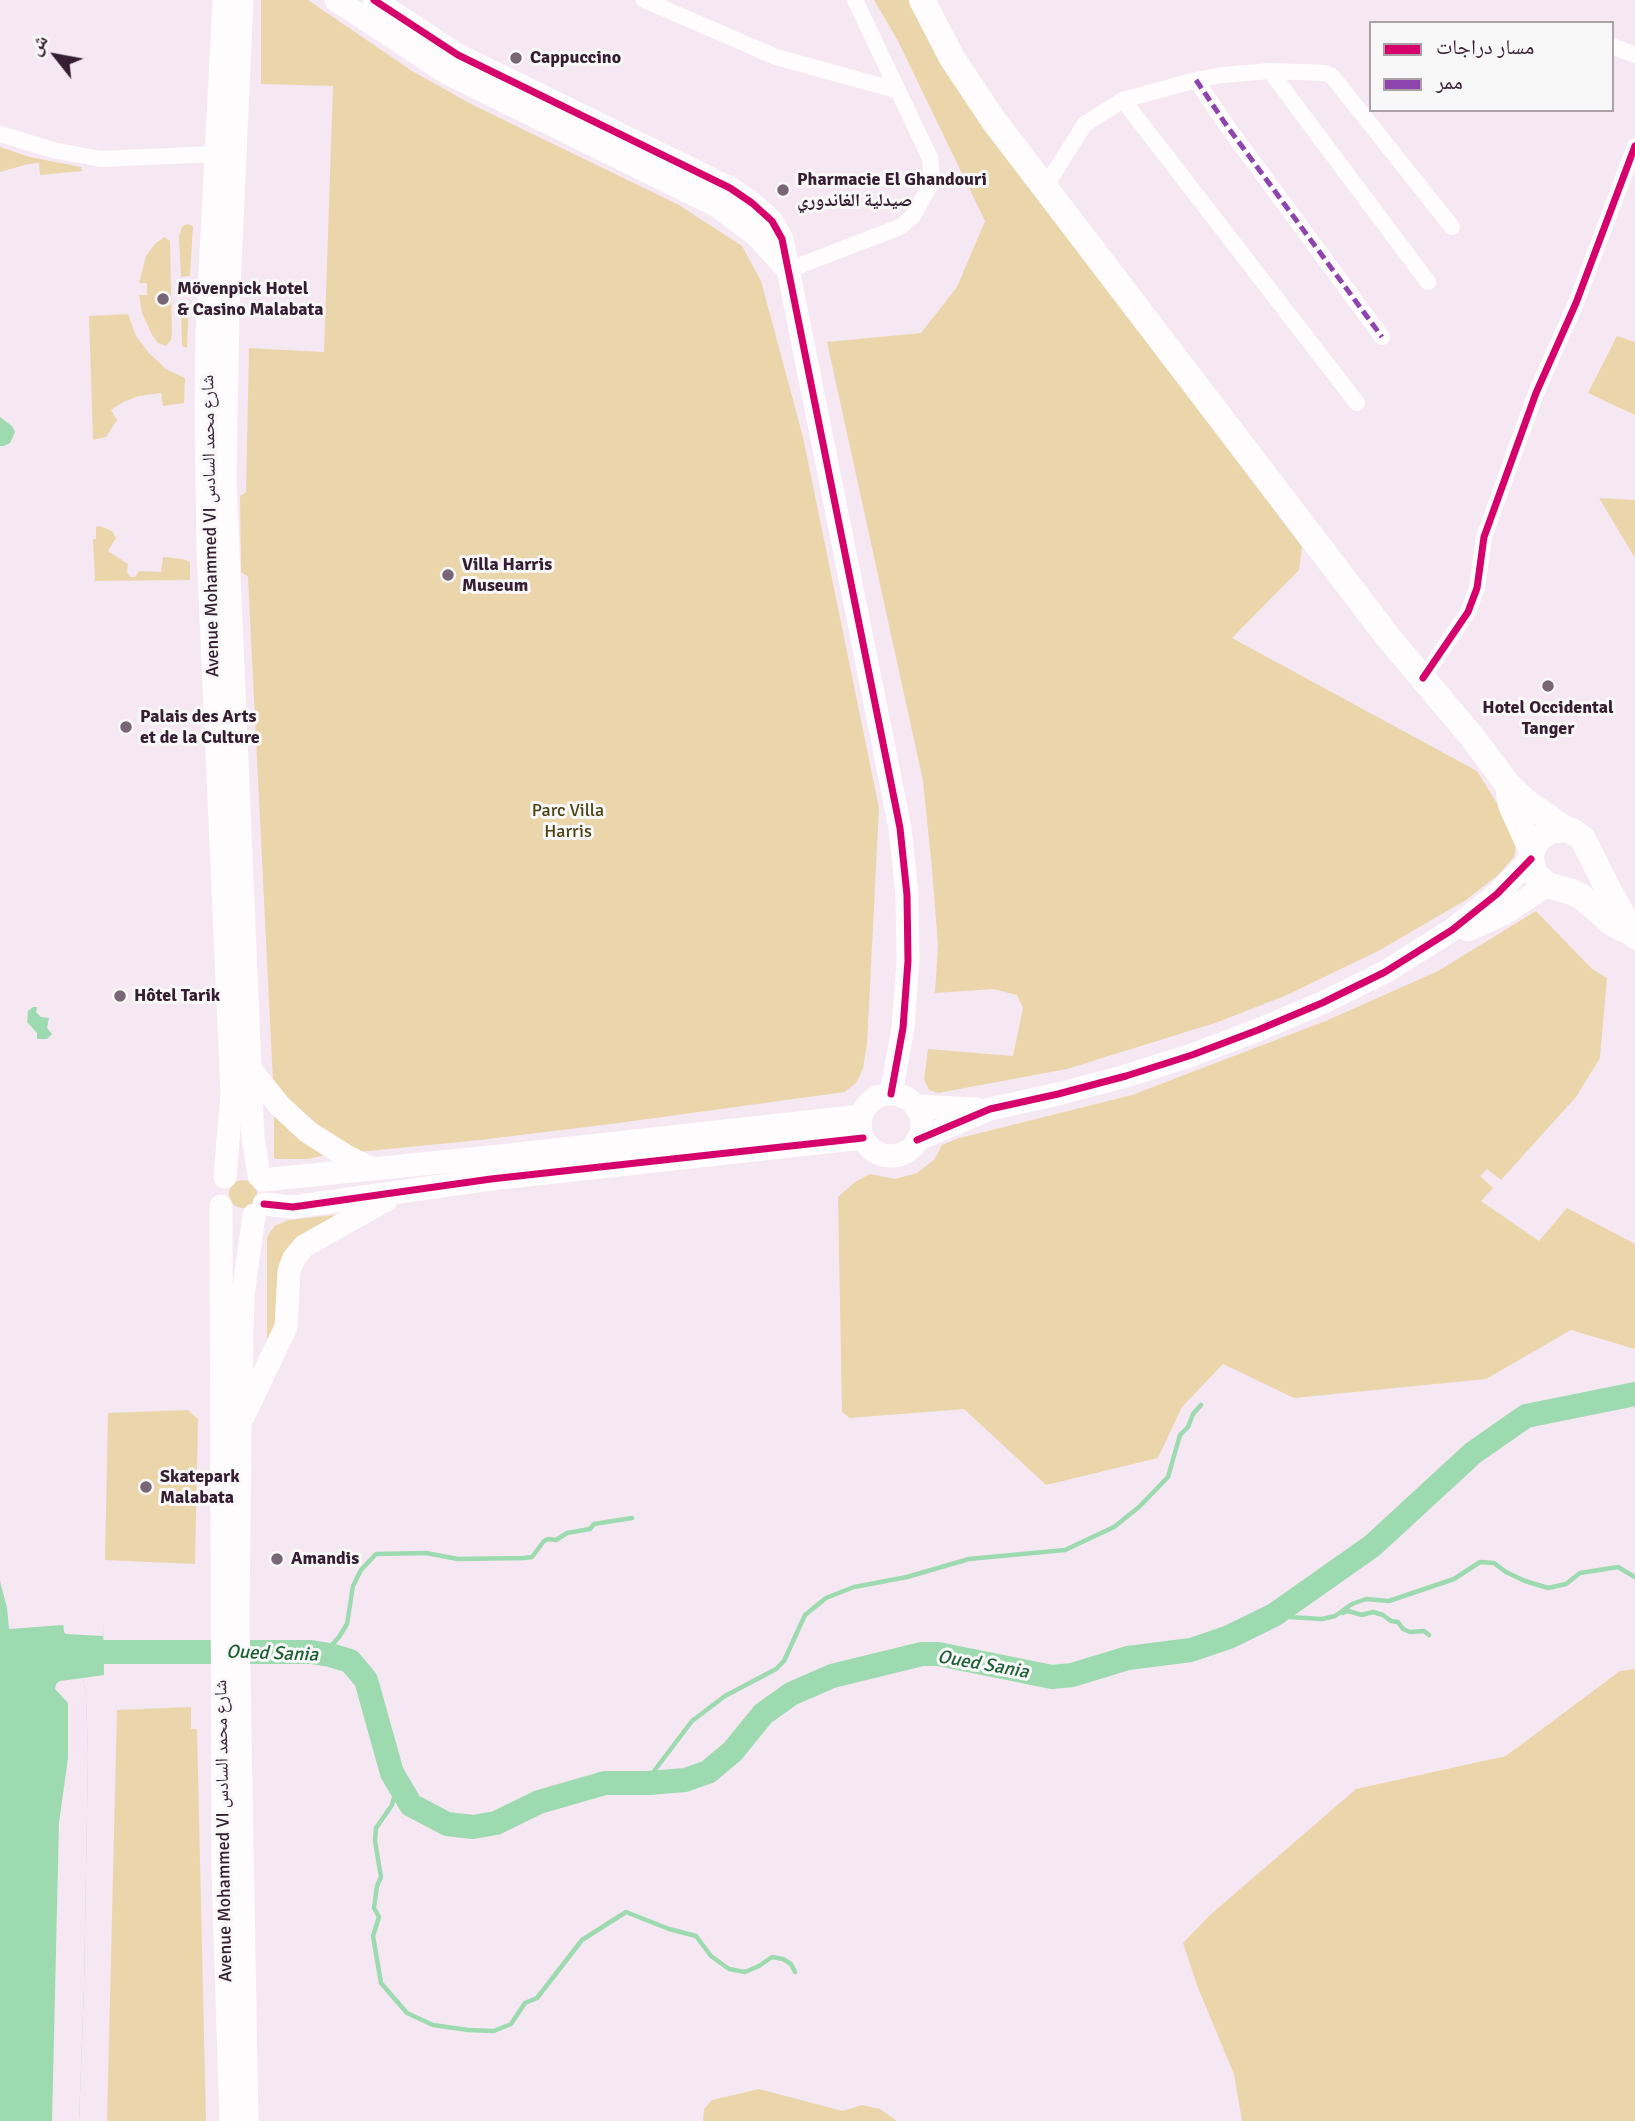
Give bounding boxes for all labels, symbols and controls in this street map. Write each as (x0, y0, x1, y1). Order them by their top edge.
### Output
north arrow (21, 21, 91, 91)
legend (1369, 21, 1614, 112)
text: ش (23, 30, 53, 60)
text: مسار دراجات (1436, 34, 1534, 60)
place label: Cappuccino (530, 47, 621, 69)
marker: Cappuccino (508, 50, 524, 66)
text: ممر (1436, 69, 1463, 95)
place label: Pharmacie El Ghandouri صيدلية الغاندوري (797, 169, 987, 212)
marker: Pharmacie El Ghandouri صيدلية الغاندوري (775, 182, 791, 198)
place label: Mövenpick Hotel & Casino Malabata (177, 278, 323, 320)
marker: Mövenpick Hotel & Casino Malabata (155, 291, 171, 307)
street label: Avenue Mohammed VI شارع محمد السادس (198, 375, 224, 677)
place label: Villa Harris Museum (462, 554, 552, 596)
marker: Villa Harris Museum (440, 567, 456, 583)
marker: Hotel Occidental Tanger (1540, 678, 1556, 694)
place label: Hotel Occidental Tanger (1482, 697, 1614, 740)
place label: Palais des Arts et de la Culture (140, 706, 260, 748)
marker: Palais des Arts et de la Culture (118, 719, 134, 735)
park label: Parc Villa Harris (532, 800, 604, 842)
place label: Hôtel Tarik (134, 985, 220, 1007)
marker: Hôtel Tarik (112, 988, 128, 1004)
place label: Skatepark Malabata (160, 1466, 240, 1508)
marker: Skatepark Malabata (138, 1479, 154, 1495)
place label: Amandis (291, 1548, 359, 1570)
marker: Amandis (269, 1551, 285, 1567)
water label: Oued Sania (226, 1641, 318, 1667)
water label: Oued Sania (936, 1646, 1030, 1684)
street label: Avenue Mohammed VI شارع محمد السادس (211, 1680, 237, 1982)

